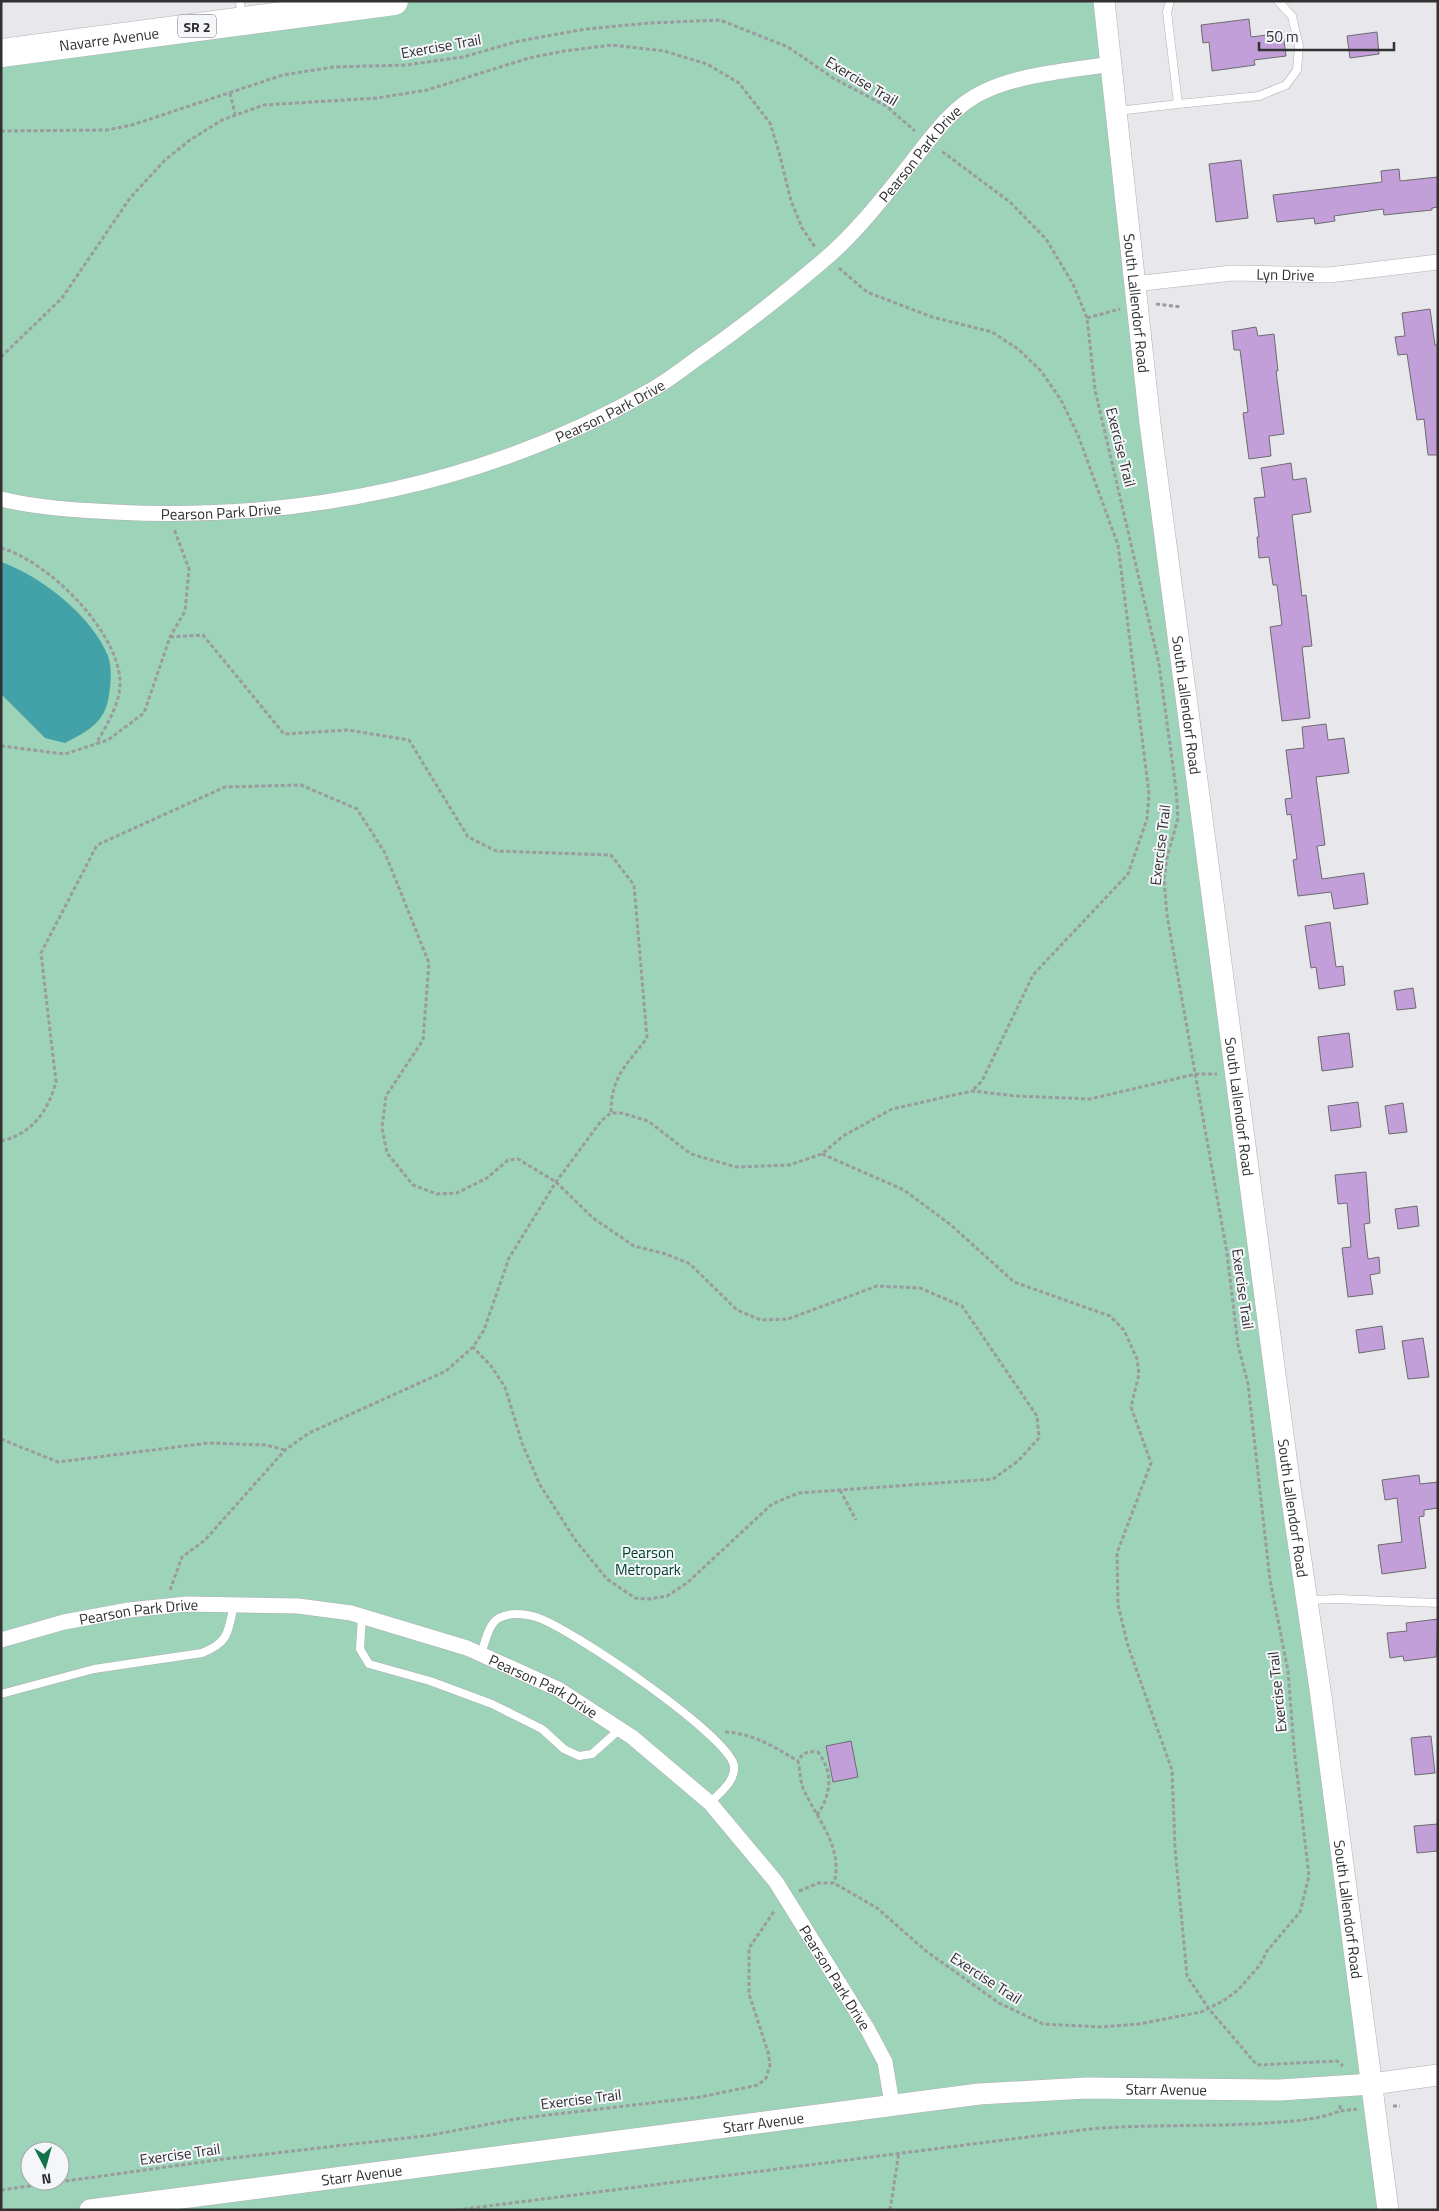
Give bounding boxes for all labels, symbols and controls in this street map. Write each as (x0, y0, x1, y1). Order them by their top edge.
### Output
road number: SR 2 (178, 15, 216, 38)
scale bar (1259, 20, 1394, 52)
street label: Navarre Avenue (58, 21, 160, 57)
text: 50 m (1266, 25, 1299, 48)
street label: Exercise Trail (399, 28, 483, 64)
street label: Exercise Trail (821, 50, 903, 112)
street label: Pearson Park Drive (872, 99, 966, 207)
street label: South Lallendorf Road (1118, 232, 1156, 374)
street label: Lyn Drive (1256, 262, 1315, 286)
street label: Pearson Park Drive (551, 373, 669, 448)
street label: Exercise Trail (1100, 405, 1142, 489)
street label: Pearson Park Drive (161, 496, 282, 525)
street label: South Lallendorf Road (1167, 634, 1208, 776)
street label: Exercise Trail (1144, 803, 1176, 887)
street label: South Lallendorf Road (1219, 1036, 1260, 1177)
street label: Exercise Trail (1226, 1247, 1260, 1331)
street label: South Lallendorf Road (1272, 1437, 1315, 1579)
park label: Pearson Metropark (615, 1541, 681, 1581)
street label: Pearson Park Drive (77, 1592, 198, 1631)
street label: Pearson Park Drive (485, 1648, 603, 1724)
street label: Exercise Trail (1261, 1650, 1293, 1734)
street label: South Lallendorf Road (1328, 1838, 1369, 1980)
street label: Pearson Park Drive (794, 1920, 877, 2035)
street label: Exercise Trail (946, 1946, 1026, 2010)
street label: Starr Avenue (1125, 2077, 1207, 2101)
street label: Exercise Trail (539, 2083, 623, 2115)
street label: Starr Avenue (721, 2105, 805, 2139)
street label: Exercise Trail (138, 2137, 222, 2171)
north arrow (20, 2141, 70, 2191)
street label: Starr Avenue (320, 2158, 404, 2191)
text: N (40, 2168, 52, 2190)

